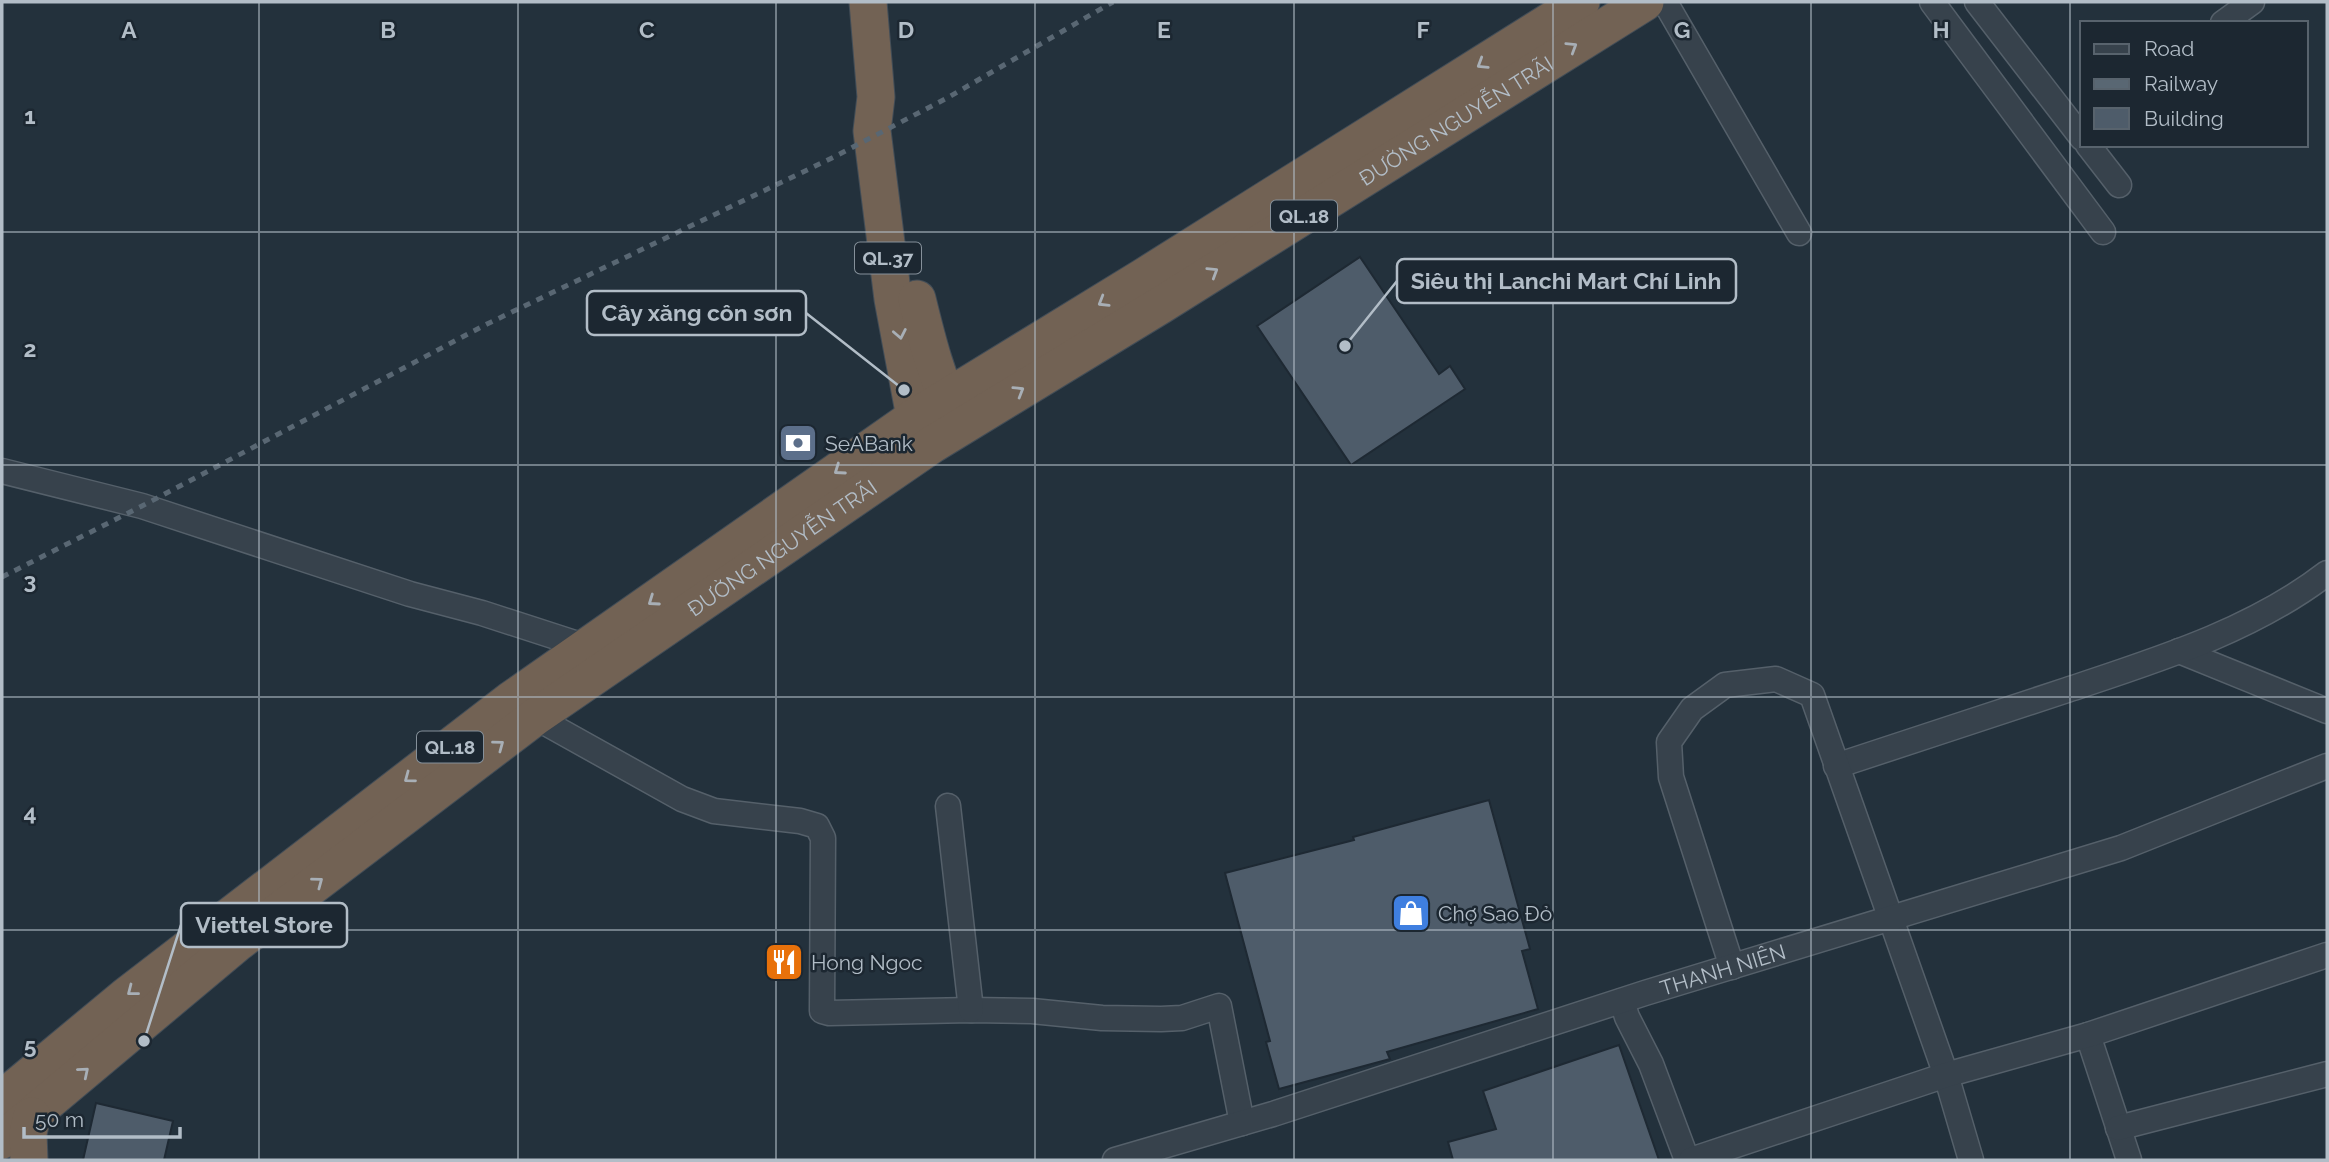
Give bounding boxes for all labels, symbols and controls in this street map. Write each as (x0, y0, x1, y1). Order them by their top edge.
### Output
text: A (121, 16, 137, 43)
text: B (380, 16, 396, 43)
text: C (639, 16, 655, 43)
text: D (898, 16, 914, 43)
text: E (1157, 16, 1171, 43)
text: F (1416, 16, 1430, 43)
text: G (1674, 16, 1690, 43)
text: H (1932, 16, 1950, 43)
legend (2080, 21, 2308, 147)
text: Road (2144, 36, 2194, 61)
one-way arrow (1564, 43, 1577, 56)
street label: ĐƯỜNG NGUYỄN TRÃI (1354, 51, 1557, 190)
one-way arrow (1477, 56, 1490, 69)
text: Railway (2144, 71, 2218, 96)
text: 1 (24, 102, 36, 129)
text: Building (2144, 106, 2224, 131)
road number: QL.18 (1271, 200, 1337, 232)
road number: QL.37 (855, 242, 921, 274)
callout: Siêu thị Lanchi Mart Chí Linh (1397, 259, 1736, 303)
text: Siêu thị Lanchi Mart Chí Linh (1411, 267, 1721, 294)
one-way arrow (1206, 268, 1219, 281)
callout: Cây xăng côn sơn (587, 291, 806, 335)
one-way arrow (1097, 294, 1110, 307)
text: Cây xăng côn sơn (602, 299, 792, 326)
one-way arrow (892, 328, 907, 340)
text: 2 (24, 335, 36, 362)
one-way arrow (1012, 387, 1025, 400)
bank icon: SeABank (777, 422, 819, 464)
place label: SeABank (825, 431, 913, 456)
one-way arrow (834, 462, 847, 474)
street label: ĐƯỜNG NGUYỄN TRÃI (682, 474, 881, 621)
text: 3 (24, 567, 36, 594)
one-way arrow (648, 593, 661, 605)
road number: QL.18 (417, 732, 483, 762)
one-way arrow (492, 740, 504, 753)
one-way arrow (405, 769, 417, 782)
text: 4 (23, 799, 37, 826)
one-way arrow (310, 878, 323, 890)
shop icon: Chợ Sao Đỏ (1390, 892, 1432, 934)
place label: Chợ Sao Đỏ (1438, 901, 1552, 926)
callout: Viettel Store (181, 903, 347, 947)
text: Viettel Store (195, 911, 333, 938)
street label: THANH NIÊN (1657, 938, 1789, 1000)
restaurant icon: Hong Ngoc (763, 941, 805, 983)
place label: Hong Ngoc (811, 950, 922, 975)
one-way arrow (127, 983, 140, 996)
text: 5 (24, 1032, 37, 1059)
one-way arrow (76, 1068, 89, 1080)
scale bar (24, 1096, 180, 1140)
text: 50 m (35, 1107, 84, 1132)

